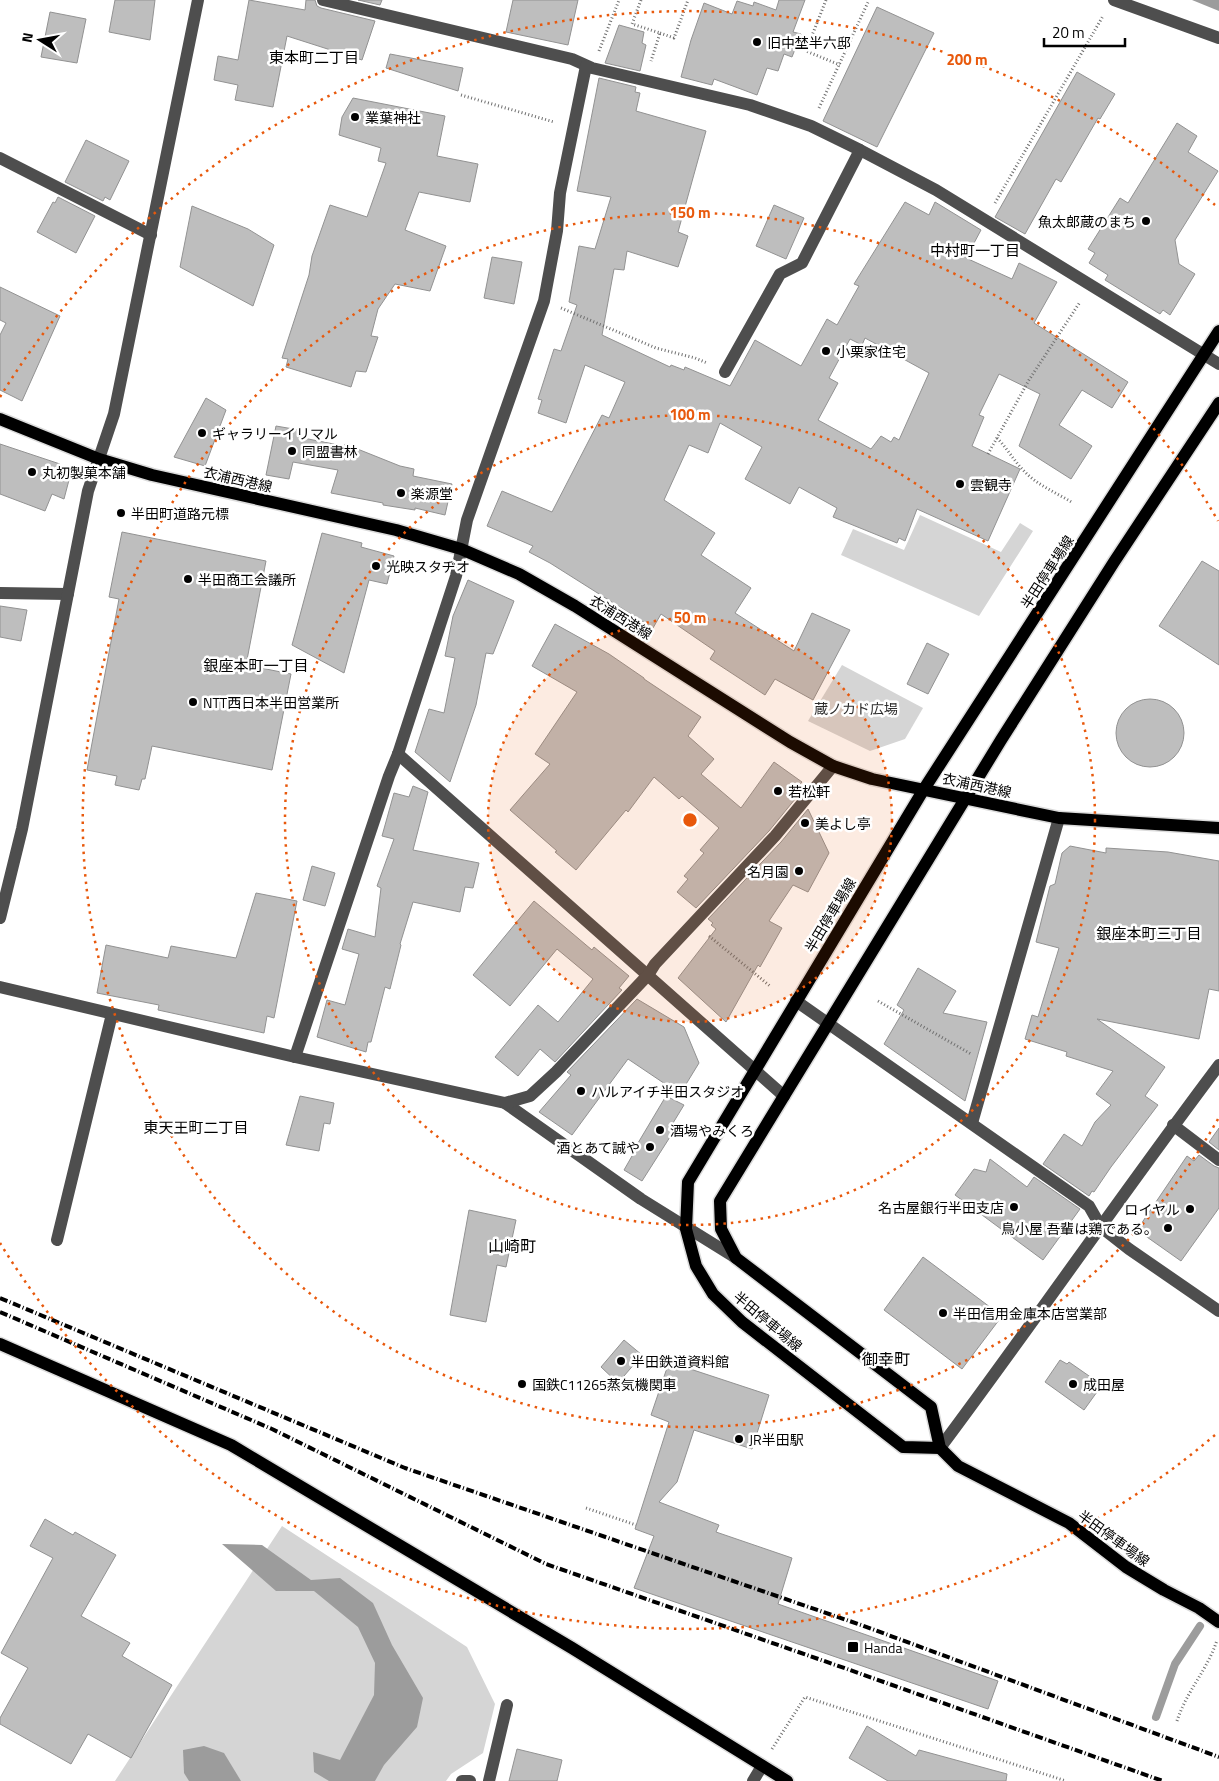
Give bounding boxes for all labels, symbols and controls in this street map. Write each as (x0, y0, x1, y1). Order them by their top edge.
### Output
north arrow (15, 15, 65, 65)
scale bar (1044, 15, 1125, 47)
text: 20 m (1052, 21, 1085, 44)
text: N (16, 31, 38, 44)
place label: 旧中埜半六邸 (767, 32, 851, 53)
marker: 旧中埜半六邸 (751, 36, 763, 48)
district label: 東本町二丁目 (269, 46, 359, 69)
text: 200 m (946, 48, 988, 71)
place label: 業葉神社 (365, 107, 421, 128)
marker: 業葉神社 (349, 111, 361, 123)
text: 150 m (669, 201, 711, 224)
place label: 魚太郎蔵のまち (1038, 211, 1136, 232)
marker: 魚太郎蔵のまち (1140, 215, 1152, 227)
district label: 中村町一丁目 (930, 239, 1020, 262)
place label: 小栗家住宅 (836, 341, 906, 362)
marker: 小栗家住宅 (820, 345, 832, 357)
text: 100 m (669, 403, 711, 426)
place label: ギャラリーイリマル (212, 423, 338, 444)
marker: ギャラリーイリマル (196, 427, 208, 439)
place label: 同盟書林 (302, 441, 358, 462)
marker: 同盟書林 (286, 445, 298, 457)
street label: 衣浦西港線 (202, 461, 274, 497)
place label: 丸初製菓本舗 (42, 462, 126, 483)
marker: 丸初製菓本舗 (26, 466, 38, 478)
place label: 雲観寺 (970, 474, 1012, 495)
marker: 雲観寺 (954, 478, 966, 490)
place label: 楽源堂 (411, 483, 453, 504)
marker: 楽源堂 (395, 487, 407, 499)
place label: 半田町道路元標 (131, 503, 229, 524)
marker: 半田町道路元標 (115, 507, 127, 519)
street label: 半田停車場線 (1015, 531, 1079, 613)
place label: 光映スタヂオ (386, 556, 470, 577)
marker: 光映スタヂオ (370, 560, 382, 572)
place label: 半田商工会議所 (198, 569, 296, 590)
marker: 半田商工会議所 (182, 573, 194, 585)
street label: 衣浦西港線 (586, 590, 656, 644)
text: 50 m (674, 606, 706, 629)
district label: 銀座本町一丁目 (203, 654, 309, 677)
place label: NTT西日本半田営業所 (203, 692, 339, 713)
marker: NTT西日本半田営業所 (187, 696, 199, 708)
park label: 蔵ノカド広場 (814, 698, 898, 719)
street label: 衣浦西港線 (941, 767, 1013, 803)
place label: 若松軒 (788, 781, 830, 802)
marker: 若松軒 (772, 785, 784, 797)
centre of rings (681, 811, 699, 829)
place label: 美よし亭 (815, 813, 871, 834)
marker: 美よし亭 (799, 817, 811, 829)
place label: 名月園 (747, 861, 789, 882)
marker: 名月園 (793, 865, 805, 877)
street label: 半田停車場線 (799, 874, 861, 956)
district label: 銀座本町三丁目 (1096, 922, 1202, 945)
place label: ハルアイチ半田スタジオ (591, 1081, 744, 1102)
marker: ハルアイチ半田スタジオ (575, 1085, 587, 1097)
district label: 東天王町二丁目 (143, 1116, 249, 1139)
place label: 酒場やみくろ (670, 1120, 754, 1141)
marker: 酒場やみくろ (654, 1124, 666, 1136)
place label: 酒とあて誠や (556, 1137, 640, 1158)
marker: 酒とあて誠や (644, 1141, 656, 1153)
place label: 名古屋銀行半田支店 (878, 1197, 1004, 1218)
place label: ロイヤル (1124, 1199, 1180, 1220)
marker: 名古屋銀行半田支店 (1008, 1201, 1020, 1213)
marker: ロイヤル (1184, 1203, 1196, 1215)
place label: 鳥小屋 吾輩は鶏である。 (1001, 1218, 1158, 1239)
marker: 鳥小屋 吾輩は鶏である。 (1162, 1222, 1174, 1234)
district label: 山崎町 (488, 1234, 536, 1258)
street label: 半田停車場線 (729, 1286, 807, 1356)
place label: 半田信用金庫本店営業部 (953, 1303, 1107, 1324)
marker: 半田信用金庫本店営業部 (937, 1307, 949, 1319)
district label: 御幸町 (862, 1347, 910, 1371)
place label: 半田鉄道資料館 (631, 1351, 729, 1372)
marker: 半田鉄道資料館 (615, 1355, 627, 1367)
place label: 国鉄C11265蒸気機関車 (532, 1374, 677, 1395)
place label: 成田屋 (1083, 1374, 1125, 1395)
marker: 国鉄C11265蒸気機関車 (516, 1378, 528, 1390)
marker: 成田屋 (1067, 1378, 1079, 1390)
place label: JR半田駅 (749, 1429, 804, 1450)
marker: JR半田駅 (733, 1433, 745, 1445)
street label: 半田停車場線 (1074, 1505, 1154, 1571)
place label: Handa (864, 1637, 902, 1658)
marker: Handa (846, 1640, 860, 1654)

